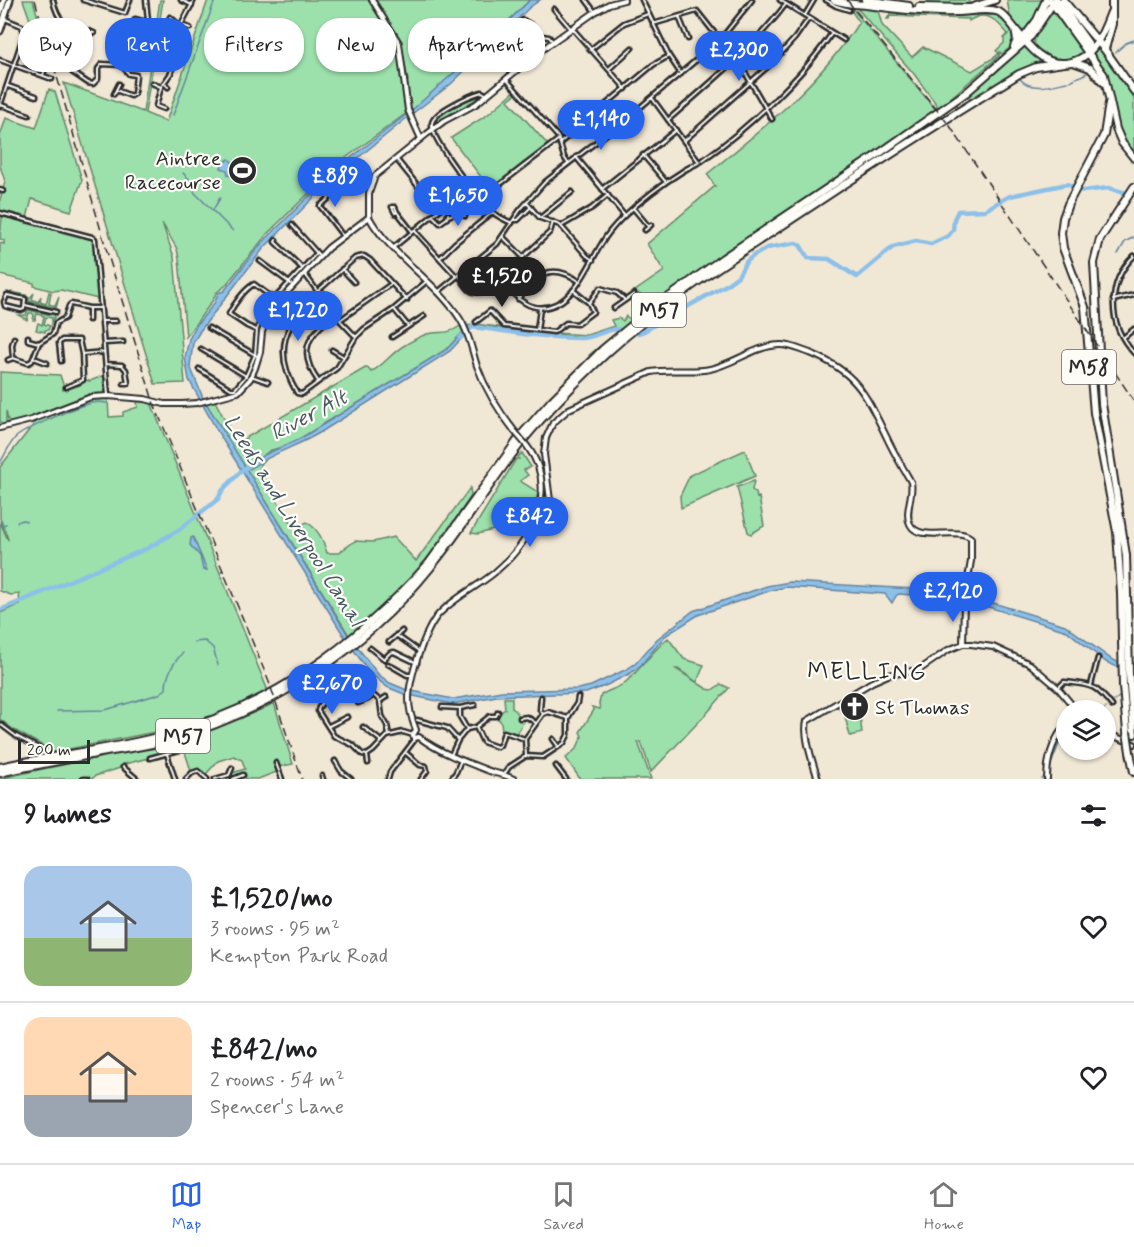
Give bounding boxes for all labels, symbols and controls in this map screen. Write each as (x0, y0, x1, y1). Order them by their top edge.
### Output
chip: Buy (18, 18, 93, 72)
chip: Rent (105, 18, 192, 72)
chip: Filters (204, 18, 304, 72)
chip: New (316, 18, 396, 72)
chip: Apartment (408, 18, 545, 72)
pin: £2,300 (690, 31, 788, 82)
text: £2,300 (709, 37, 769, 64)
pin: £1,140 (552, 100, 650, 151)
text: £1,140 (572, 106, 630, 133)
place label: Aintree Racecourse (125, 145, 221, 197)
sports icon: Aintree Racecourse (226, 154, 258, 186)
pin: £889 (299, 157, 371, 208)
text: £889 (312, 163, 358, 190)
pin: £1,650 (409, 176, 507, 227)
text: £1,650 (428, 182, 488, 209)
pin: £1,520 (453, 257, 551, 308)
text: £1,520 (471, 263, 533, 290)
pin: £1,220 (249, 291, 347, 342)
road number: M57 (632, 293, 686, 327)
text: £1,220 (268, 297, 328, 324)
road number: M58 (1062, 350, 1116, 384)
water label: River Alt (266, 383, 354, 448)
water label: Leeds and Liverpool Canal (217, 410, 371, 633)
pin: £842 (494, 497, 566, 548)
text: £842 (505, 503, 555, 530)
pin: £2,120 (904, 572, 1002, 623)
text: £2,120 (923, 578, 983, 605)
district label: MELLING (807, 657, 927, 688)
pin: £2,670 (283, 664, 381, 715)
text: £2,670 (301, 670, 363, 697)
church icon: St Thomas (838, 691, 870, 723)
place label: St Thomas (875, 694, 969, 722)
map controls (1056, 700, 1116, 760)
button: layers (1056, 700, 1116, 760)
road number: M57 (156, 719, 210, 753)
scale bar (18, 737, 90, 764)
text: 200 m (27, 740, 71, 761)
text: 9 homes (24, 798, 112, 832)
icon: filters (1077, 799, 1110, 832)
text: £1,520/mo (210, 882, 333, 916)
icon: home (72, 890, 144, 962)
icon: heart (1077, 910, 1110, 943)
text: 3 rooms · 95 m² (210, 916, 340, 943)
text: Kempton Park Road (210, 943, 388, 970)
text: £842/mo (210, 1033, 317, 1067)
icon: home (72, 1041, 144, 1113)
icon: heart (1077, 1061, 1110, 1094)
text: 2 rooms · 54 m² (210, 1067, 344, 1094)
text: Spencer's Lane (210, 1094, 344, 1121)
tab: Map (170, 1178, 203, 1235)
tab: Saved (543, 1178, 584, 1235)
tab: Home (924, 1178, 964, 1235)

